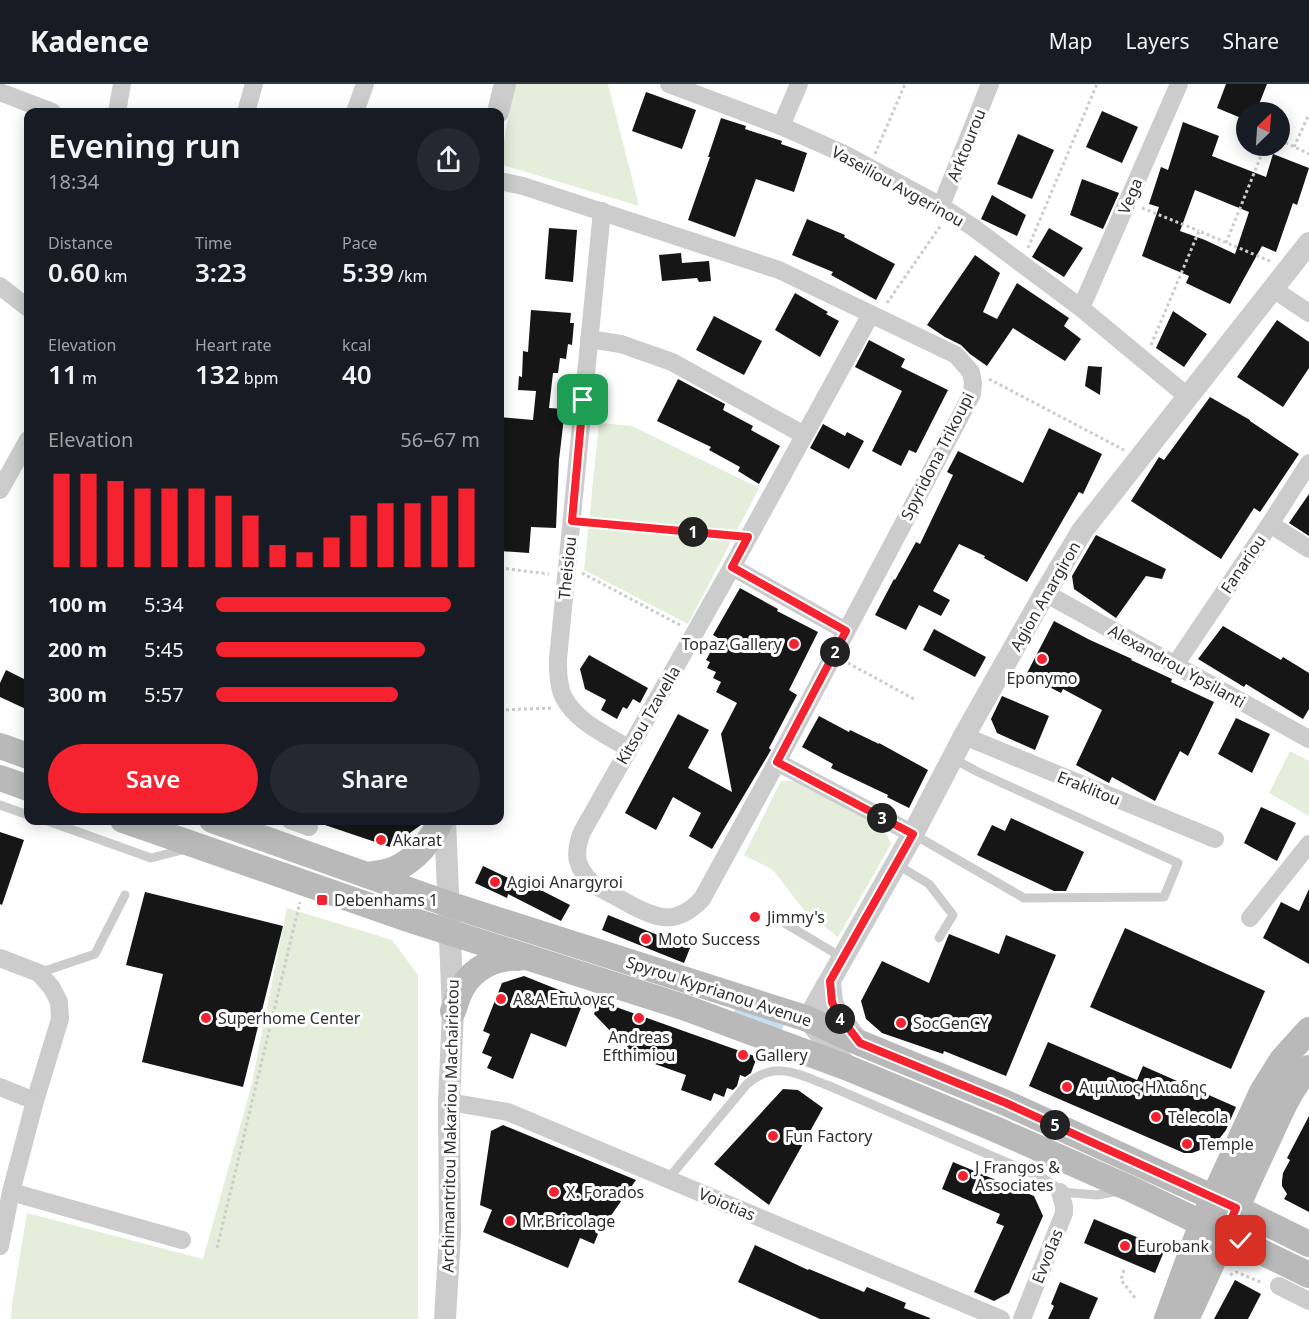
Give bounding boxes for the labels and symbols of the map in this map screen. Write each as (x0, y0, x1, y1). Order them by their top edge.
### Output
north arrow (1236, 102, 1290, 156)
street label: Arktourou (941, 105, 991, 185)
street label: Vaseiliou Avgerinou (828, 140, 968, 232)
street label: Vega (1113, 175, 1147, 217)
pin (557, 374, 608, 425)
street label: Spyridona Trikoupi (895, 388, 979, 524)
pin: 1 (678, 517, 708, 547)
street label: Fanariou (1215, 530, 1271, 598)
street label: Theisiou (553, 535, 581, 601)
street label: Agion Anargiron (1005, 537, 1085, 655)
street label: Alexandrou Ypsilanti (1105, 619, 1249, 713)
place label: Topaz Gallery (681, 633, 783, 655)
marker: Topaz Gallery (787, 637, 801, 651)
pin: 2 (820, 637, 850, 667)
marker: Eponymo (1035, 652, 1049, 666)
street label: Kitsou Tzavella (611, 662, 685, 768)
place label: Eponymo (1006, 667, 1078, 689)
street label: Eraklitou (1054, 765, 1124, 811)
pin: 3 (867, 803, 897, 833)
place label: Akarat (393, 829, 442, 851)
marker: Akarat (374, 833, 388, 847)
place label: Agioi Anargyroi (507, 871, 623, 893)
marker: Agioi Anargyroi (488, 875, 502, 889)
place label: Debenhams 1 (334, 889, 438, 911)
marker: Debenhams 1 (315, 893, 329, 907)
place label: Jimmy's (765, 906, 825, 928)
marker: Jimmy's (748, 910, 762, 924)
place label: Moto Success (658, 928, 760, 950)
marker: Moto Success (639, 932, 653, 946)
street label: Spyrou Kyprianou Avenue (623, 951, 815, 1031)
street label: Archimantritou Makariou Machairiotou (436, 979, 464, 1273)
place label: Α&Α Επιλογες (513, 988, 615, 1010)
marker: Α&Α Επιλογες (494, 992, 508, 1006)
pin: 4 (825, 1004, 855, 1034)
place label: Superhome Center (218, 1007, 361, 1029)
marker: Superhome Center (199, 1011, 213, 1025)
marker: Andreas Efthimiou (632, 1011, 646, 1025)
place label: SocGenCY (913, 1012, 990, 1034)
marker: SocGenCY (894, 1016, 908, 1030)
place label: Andreas Efthimiou (603, 1026, 675, 1066)
place label: Gallery (755, 1044, 809, 1066)
marker: Gallery (736, 1048, 750, 1062)
place label: Αιμιλιος Ηλιαδης (1079, 1076, 1207, 1098)
marker: Αιμιλιος Ηλιαδης (1060, 1080, 1074, 1094)
place label: Telecola (1168, 1106, 1228, 1128)
pin: 5 (1040, 1110, 1070, 1140)
marker: Telecola (1149, 1110, 1163, 1124)
place label: Fun Factory (785, 1125, 873, 1147)
marker: Fun Factory (766, 1129, 780, 1143)
place label: Temple (1199, 1133, 1254, 1155)
marker: Temple (1180, 1137, 1194, 1151)
place label: J Frangos & Associates (973, 1156, 1060, 1196)
marker: J Frangos & Associates (956, 1169, 970, 1183)
place label: X. Forados (566, 1181, 644, 1203)
street label: Voiotias (695, 1182, 759, 1226)
marker: X. Forados (547, 1185, 561, 1199)
place label: Mr.Bricolage (522, 1210, 615, 1232)
marker: Mr.Bricolage (503, 1214, 517, 1228)
pin (1215, 1215, 1266, 1266)
street label: EvvoIas (1026, 1225, 1068, 1287)
place label: Eurobank (1137, 1235, 1209, 1257)
marker: Eurobank (1118, 1239, 1132, 1253)

